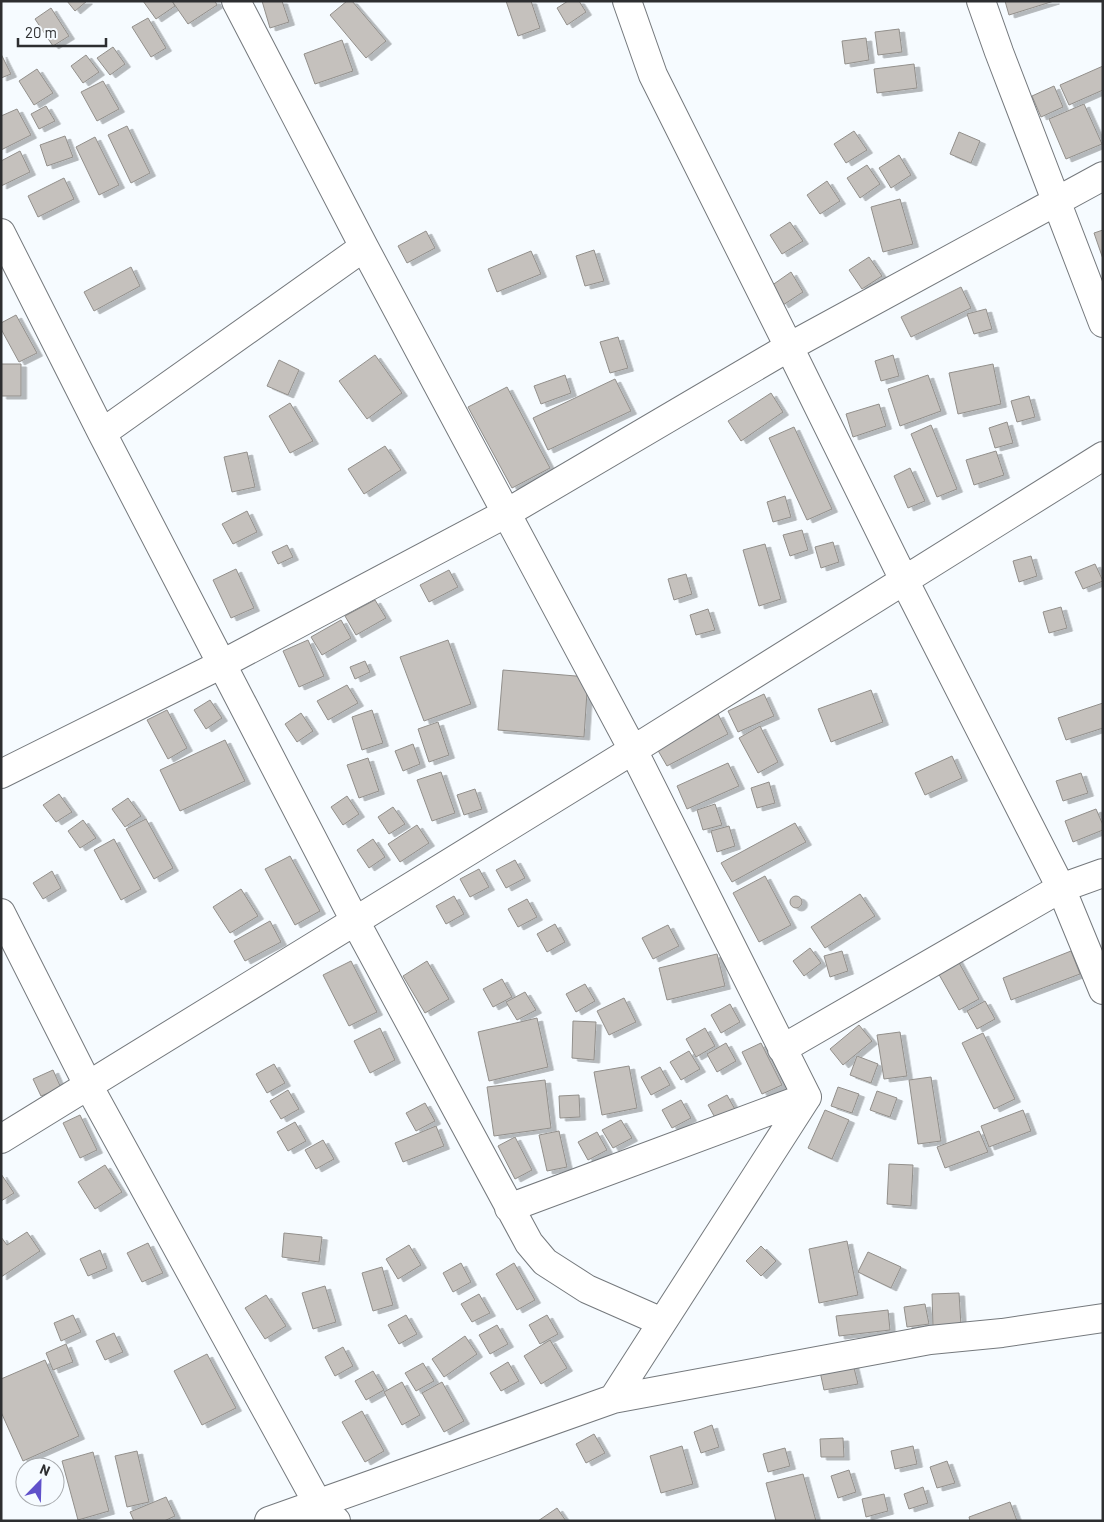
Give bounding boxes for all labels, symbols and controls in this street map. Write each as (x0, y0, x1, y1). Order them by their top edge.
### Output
scale bar (18, 15, 105, 47)
text: 20 m (25, 23, 57, 41)
north arrow (15, 1457, 65, 1507)
text: N (38, 1460, 53, 1479)

